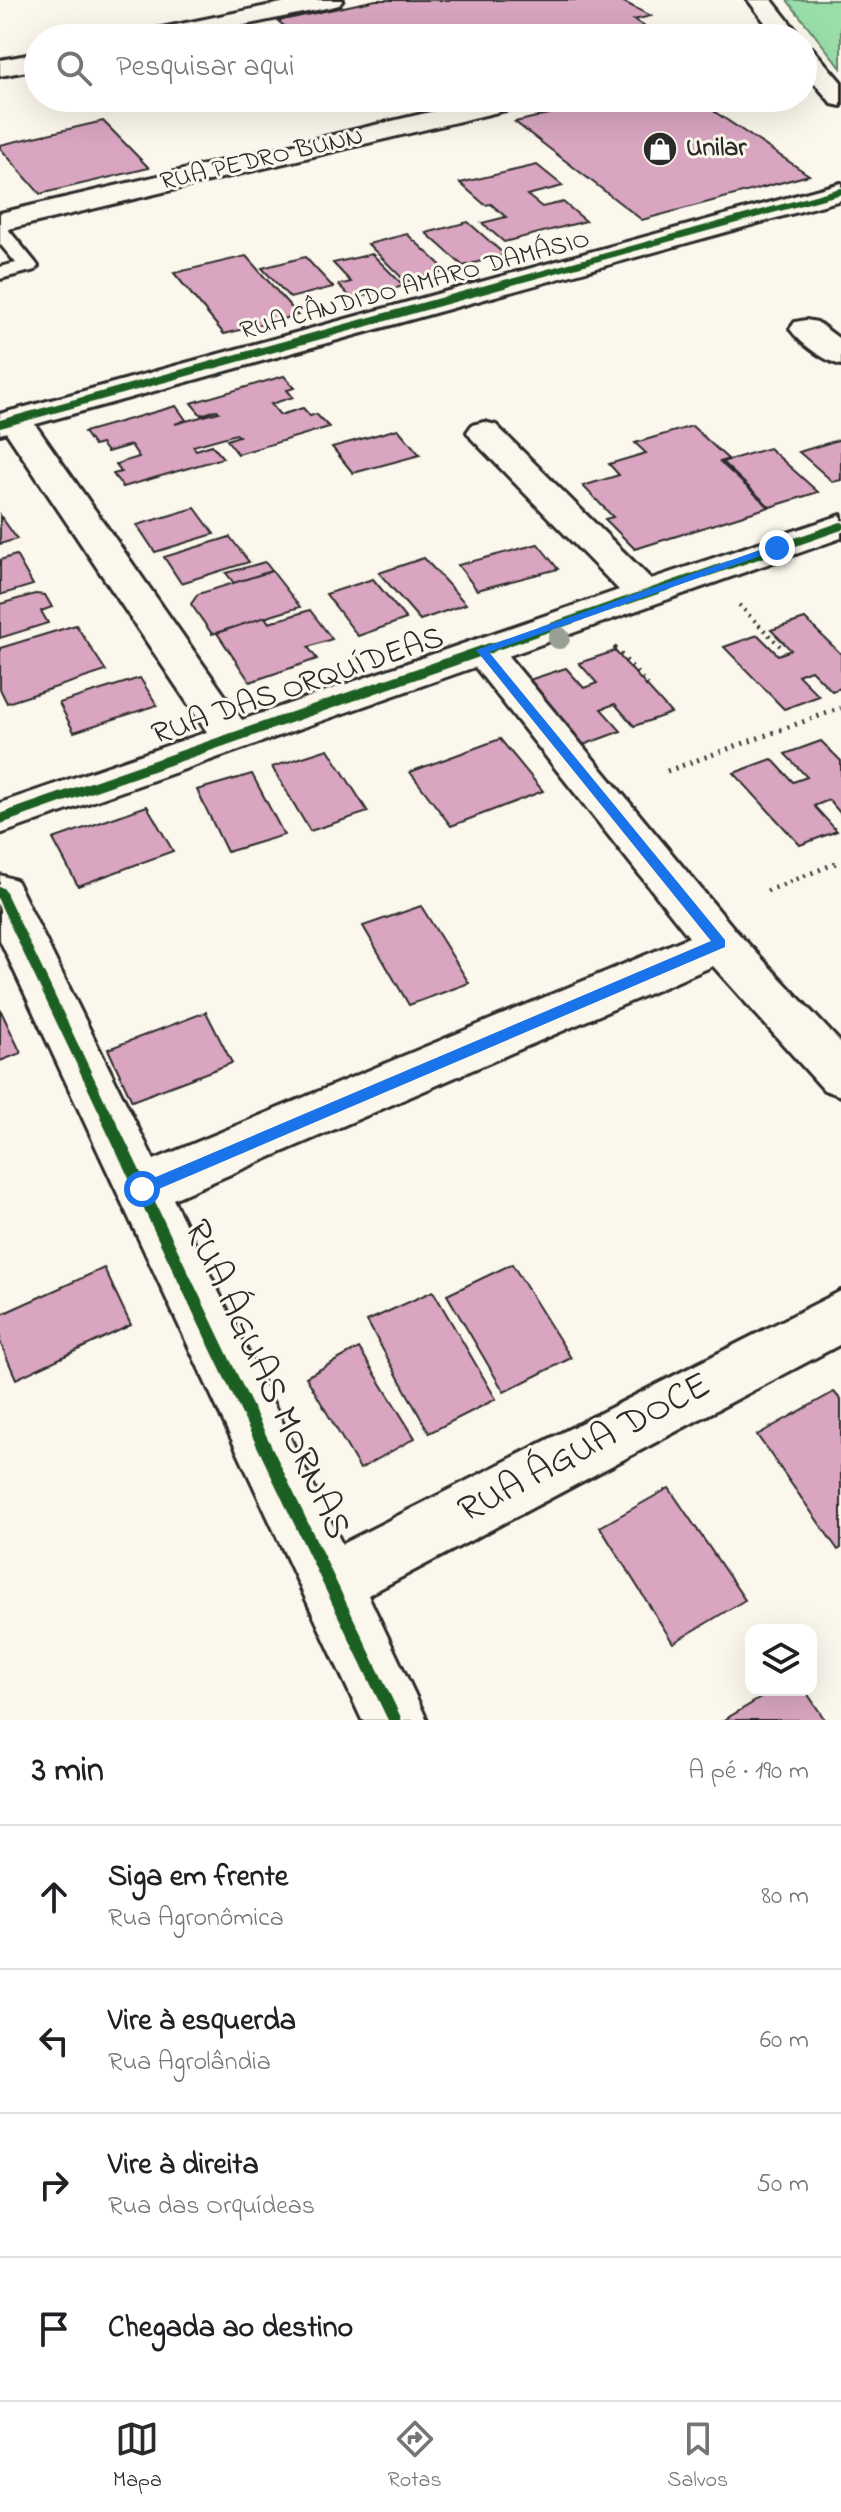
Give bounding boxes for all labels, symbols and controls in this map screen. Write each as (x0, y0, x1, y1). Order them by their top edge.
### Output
search box (24, 24, 817, 112)
icon: search (52, 46, 96, 90)
text: Pesquisar aqui (116, 46, 295, 90)
street label: RUA PEDRO BUNN (157, 118, 367, 202)
shop icon: Unilar (641, 130, 679, 168)
place label: Unilar (686, 130, 747, 168)
street label: RUA CÂNDIDO AMARO DAMÁSIO (236, 220, 594, 351)
route end (759, 530, 795, 566)
street label: RUA DAS ORQUÍDEAS (146, 615, 450, 759)
route start (124, 1171, 160, 1207)
street label: RUA ÁGUAS MORNAS (167, 1211, 365, 1549)
street label: RUA ÁGUA DOCE (449, 1359, 721, 1539)
map controls (745, 1624, 817, 1696)
button: layers (745, 1624, 817, 1696)
text: 3 min (32, 1747, 104, 1797)
text: A pé · 190 m (688, 1753, 809, 1791)
text: Siga em frente (108, 1856, 288, 1900)
icon: ahead (32, 1875, 76, 1919)
text: 80 m (761, 1878, 809, 1916)
text: Rua Agronômica (108, 1900, 284, 1938)
text: Vire à esquerda (108, 2000, 296, 2044)
icon: left (32, 2019, 76, 2063)
text: 60 m (760, 2022, 809, 2060)
text: Rua Agrolândia (108, 2044, 271, 2082)
text: Vire à direita (108, 2144, 259, 2188)
icon: right (32, 2163, 76, 2207)
text: 50 m (756, 2166, 809, 2204)
text: Rua das Orquídeas (108, 2188, 315, 2226)
icon: arrive (32, 2307, 76, 2351)
text: Chegada ao destino (108, 2307, 353, 2351)
tab: Mapa (113, 2417, 162, 2497)
tab: Rotas (388, 2417, 442, 2497)
tab: Salvos (667, 2417, 728, 2497)

